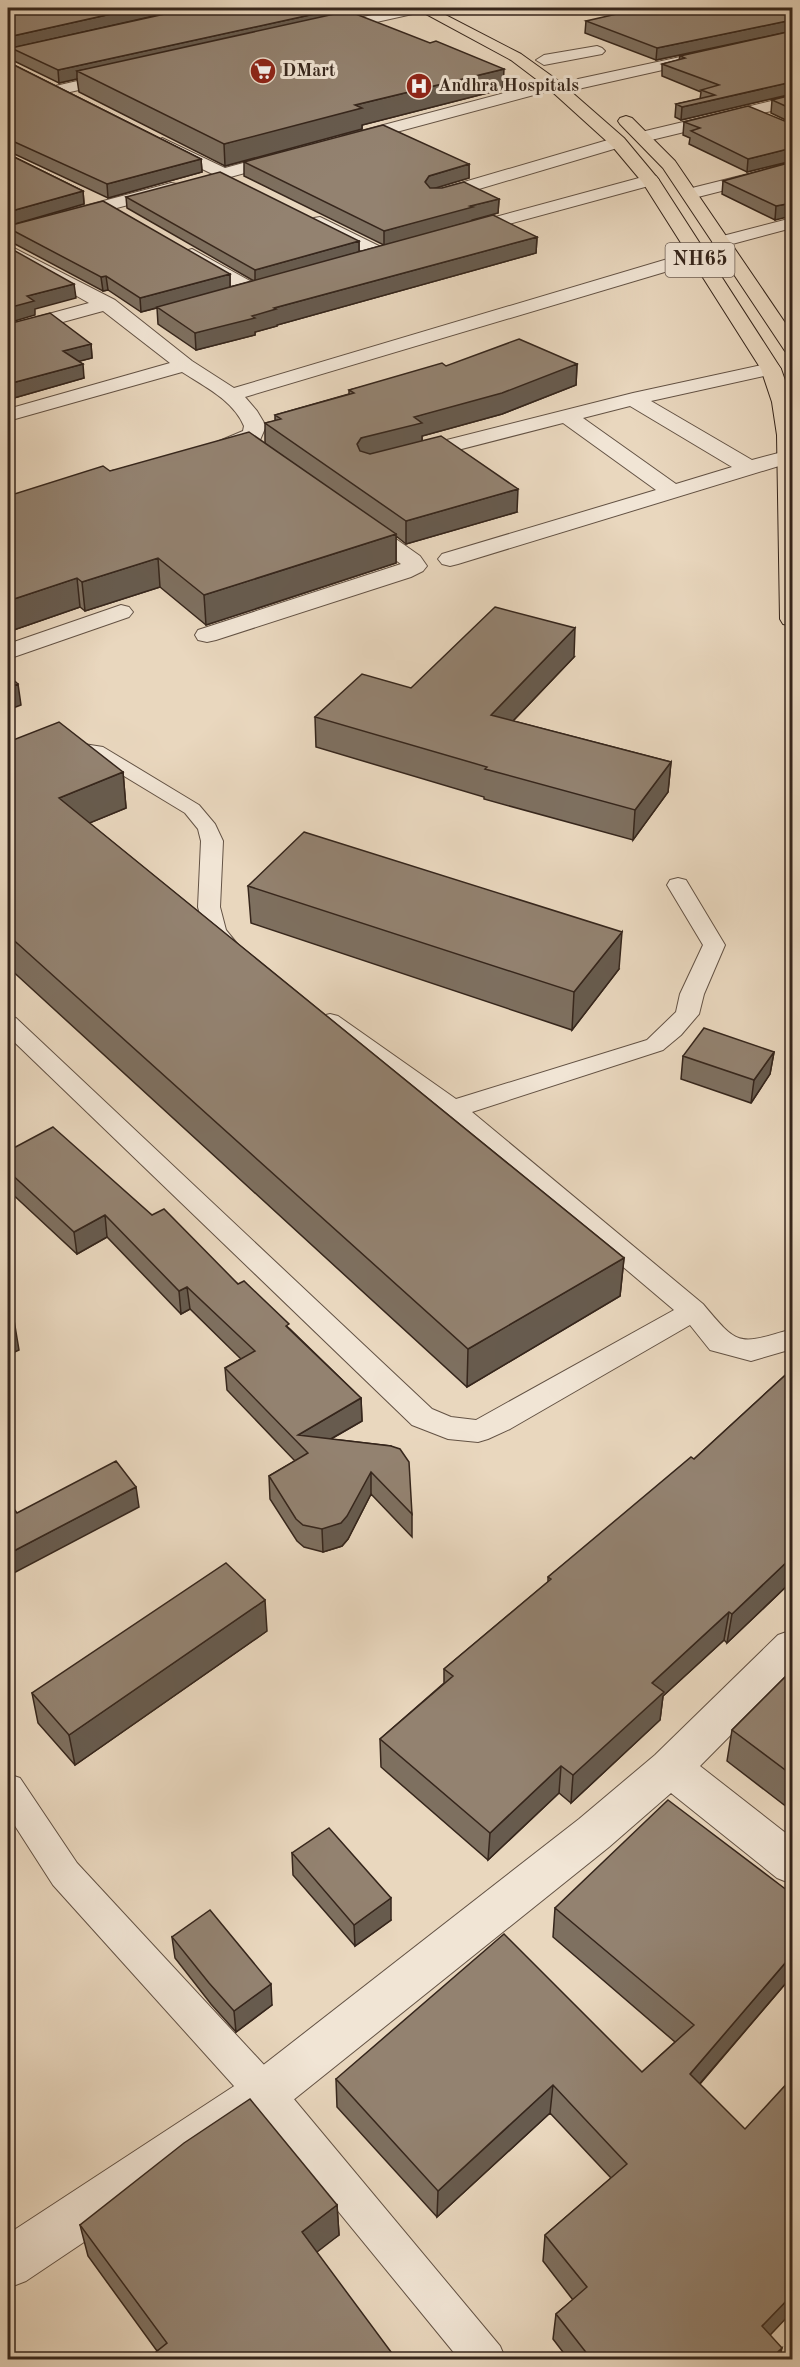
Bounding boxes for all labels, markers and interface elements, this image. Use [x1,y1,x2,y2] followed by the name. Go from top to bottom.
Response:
[248,56,278,86] supermarket icon: DMart
[282,62,336,80] place label: DMart
[404,71,434,101] hospital icon: Andhra Hospitals
[438,77,579,95] place label: Andhra Hospitals
[666,243,734,277] road number: NH65

